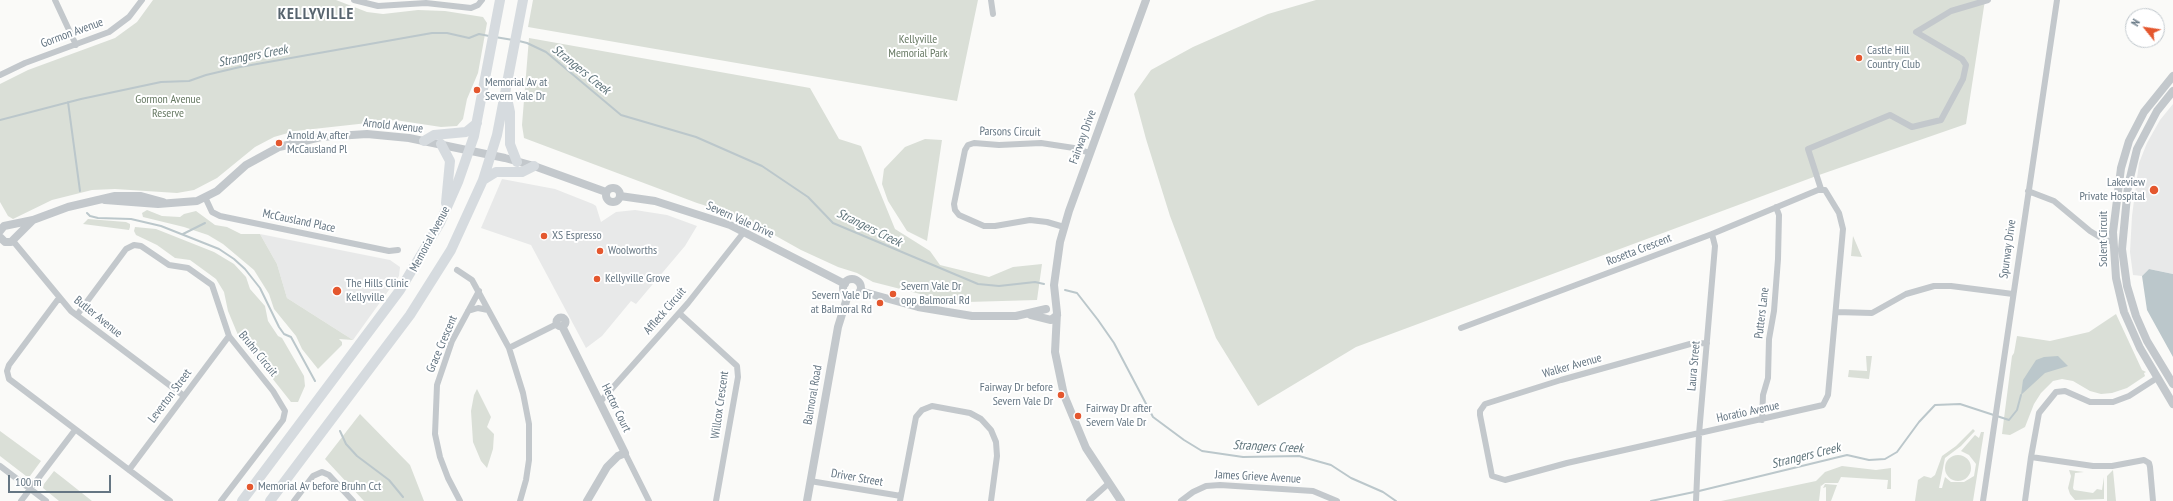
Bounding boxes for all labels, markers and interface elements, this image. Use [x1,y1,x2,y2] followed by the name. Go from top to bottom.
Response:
[278,4,354,24] district label: KELLYVILLE
[2125,8,2165,48] north arrow
[39,15,105,51] street label: Gormon Avenue
[2128,16,2143,29] text: N
[888,33,948,61] park label: Kellyville Memorial Park
[217,42,289,70] water label: Strangers Creek
[549,42,613,98] water label: Strangers Creek
[1867,44,1920,72] place label: Castle Hill Country Club
[1854,53,1864,63] marker: Castle Hill Country Club
[485,76,547,104] place label: Memorial Av at Severn Vale Dr
[472,85,482,95] marker: Memorial Av at Severn Vale Dr
[135,93,201,121] park label: Gormon Avenue Reserve
[1067,108,1099,166] street label: Fairway Drive
[362,116,424,136] street label: Arnold Avenue
[979,124,1041,140] street label: Parsons Circuit
[287,129,349,157] place label: Arnold Av after McCausland Pl
[274,138,284,148] marker: Arnold Av after McCausland Pl
[2079,176,2145,204] place label: Lakeview Private Hospital
[2148,184,2160,196] marker: Lakeview Private Hospital
[704,199,776,241] street label: Severn Vale Drive
[407,204,453,274] street label: Memorial Avenue
[261,206,337,236] street label: McCausland Place
[834,206,904,250] water label: Strangers Creek
[2097,211,2111,267] street label: Solent Circuit
[1997,218,2019,280] street label: Spurway Drive
[552,229,602,243] place label: XS Espresso
[539,231,549,241] marker: XS Espresso
[1604,231,1674,269] street label: Rosetta Crescent
[608,244,657,258] place label: Woolworths
[595,246,605,256] marker: Woolworths
[605,272,670,286] place label: Kellyville Grove
[592,274,602,284] marker: Kellyville Grove
[346,277,408,305] place label: The Hills Clinic Kellyville
[901,280,970,308] place label: Severn Vale Dr opp Balmoral Rd
[331,285,343,297] marker: The Hills Clinic Kellyville
[641,285,689,337] street label: Affleck Circuit
[1752,287,1772,339] street label: Putters Lane
[811,289,872,317] place label: Severn Vale Dr at Balmoral Rd
[888,289,898,299] marker: Severn Vale Dr opp Balmoral Rd
[71,293,125,341] street label: Butler Avenue
[875,298,885,308] marker: Severn Vale Dr at Balmoral Rd
[423,313,461,375] street label: Grace Crescent
[235,328,281,380] street label: Bruhn Circuit
[1685,340,1703,392] street label: Laura Street
[1541,351,1603,381] street label: Walker Avenue
[801,364,825,426] street label: Balmoral Road
[145,366,195,426] street label: Leverton Street
[708,370,732,440] street label: Willcox Crescent
[598,381,634,435] street label: Hector Court
[980,381,1053,409] place label: Fairway Dr before Severn Vale Dr
[1056,390,1066,400] marker: Fairway Dr before Severn Vale Dr
[1715,398,1781,426] street label: Horatio Avenue
[1086,402,1152,430] place label: Fairway Dr after Severn Vale Dr
[1073,411,1083,421] marker: Fairway Dr after Severn Vale Dr
[1232,437,1304,457] water label: Strangers Creek
[1770,440,1842,472] water label: Strangers Creek
[830,466,884,490] street label: Driver Street
[10,467,113,493] scale bar
[1215,468,1301,486] street label: James Grieve Avenue
[15,474,42,489] text: 100 m
[258,480,381,494] place label: Memorial Av before Bruhn Cct
[245,482,255,492] marker: Memorial Av before Bruhn Cct

